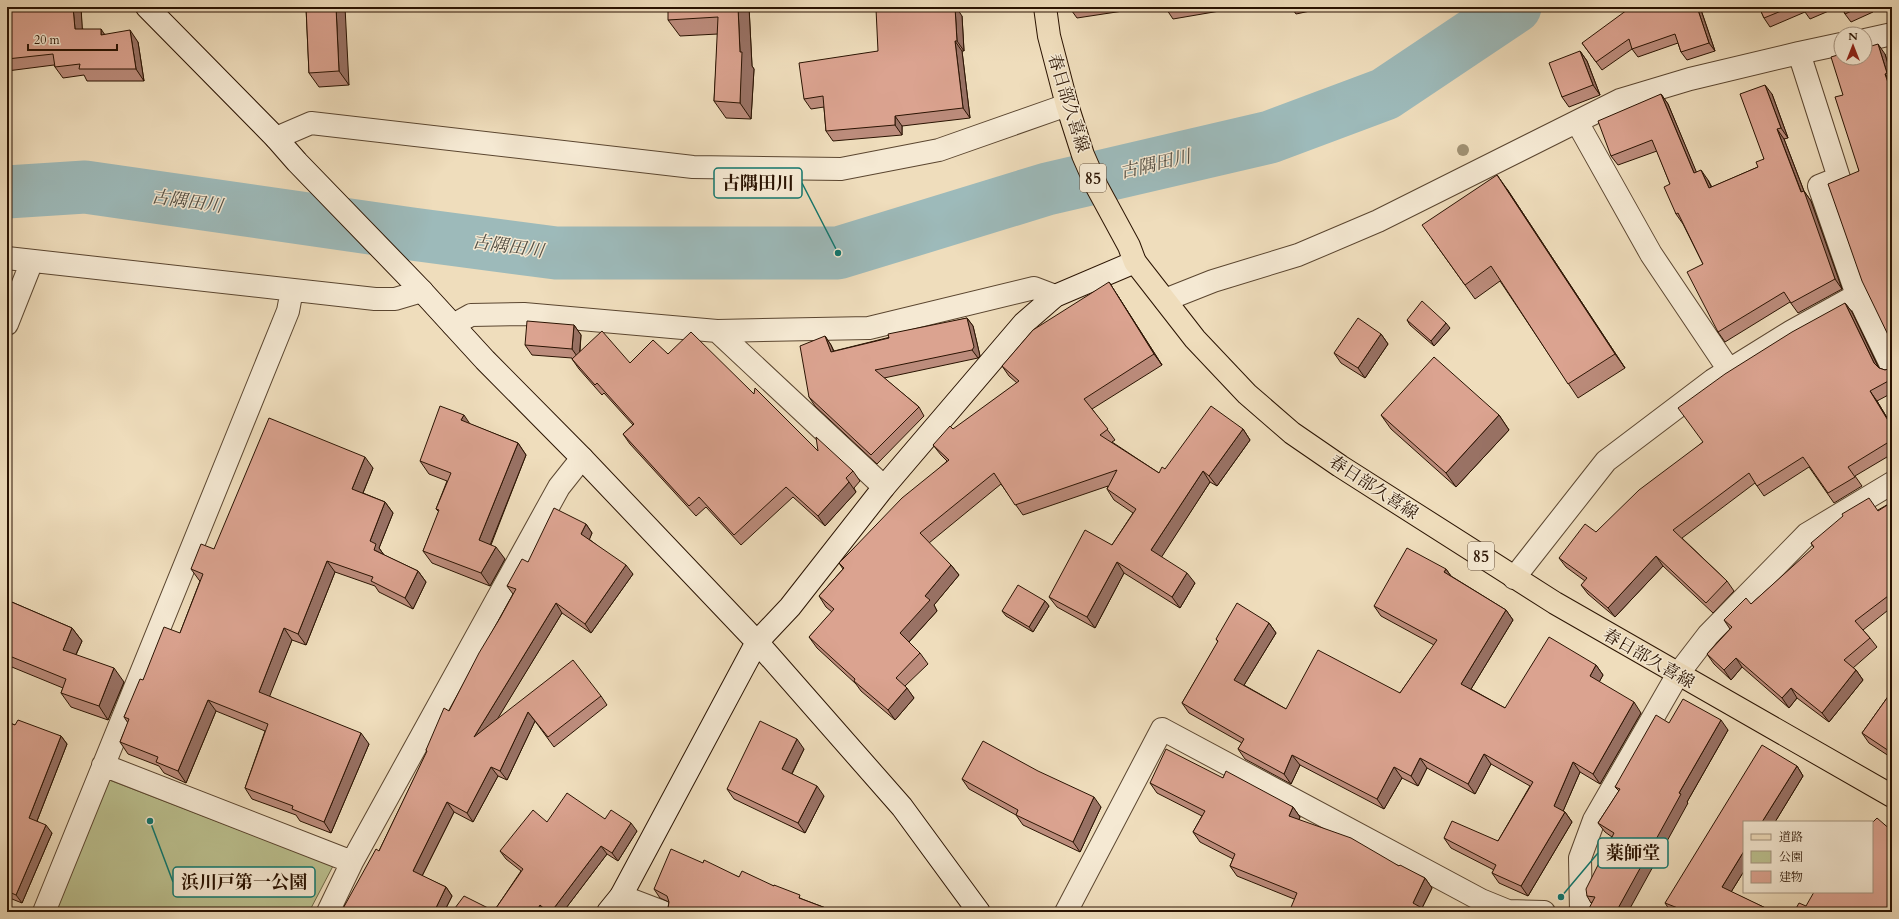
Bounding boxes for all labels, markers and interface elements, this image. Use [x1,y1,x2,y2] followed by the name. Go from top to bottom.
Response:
[28,26,117,52] scale bar
[1833,26,1873,66] north arrow
[1848,29,1858,44] text: N
[34,32,61,48] text: 20 m
[1043,51,1094,155] street label: 春日部久喜線
[1117,144,1195,185] water label: 古隅田川
[1080,164,1106,192] road number: 85
[714,168,802,198] callout: 古隅田川
[722,171,794,196] text: 古隅田川
[150,184,226,219] water label: 古隅田川
[471,229,547,264] water label: 古隅田川
[1325,450,1423,525] street label: 春日部久喜線
[1468,542,1494,570] road number: 85
[1599,623,1699,694] street label: 春日部久喜線
[1743,821,1873,893] legend
[1779,829,1803,845] text: 道路
[1598,838,1668,868] callout: 薬師堂
[1606,841,1660,866] text: 薬師堂
[1779,849,1803,865] text: 公園
[173,867,315,897] callout: 浜川戸第一公園
[1779,869,1803,885] text: 建物
[181,870,307,895] text: 浜川戸第一公園

